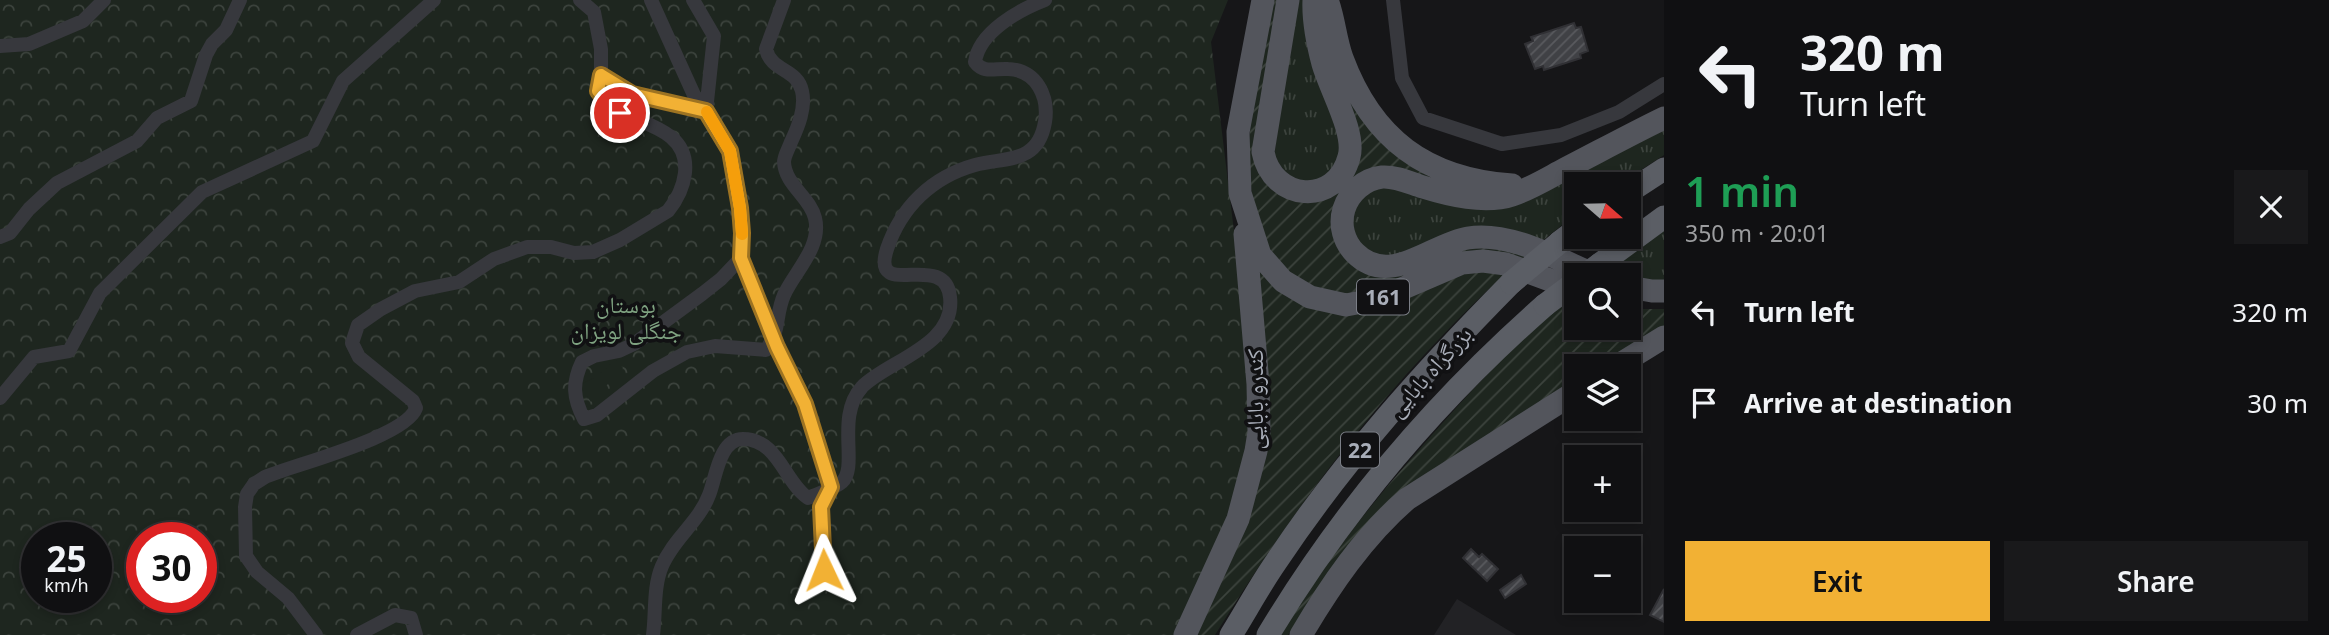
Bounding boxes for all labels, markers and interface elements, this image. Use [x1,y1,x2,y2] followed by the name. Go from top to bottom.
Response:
[1800,19,1945,85] text: 320 m
[1685,28,1776,119] icon: left
[1800,82,1926,125] text: Turn left
[590,83,650,143] pin
[601,94,639,132] icon: arrive
[1685,162,1799,219] text: 1 min
[2234,170,2308,244] button: close
[1564,172,1642,248] north arrow
[1564,172,1641,613] map controls
[1685,217,1829,249] text: 350 m · 20:01
[1564,263,1641,340] button: search
[1357,280,1409,314] road number: 161
[570,288,682,346] park label: بوستان جنگلی لویزان
[1685,293,1723,331] icon: left
[1744,294,1855,330] text: Turn left
[2232,294,2308,330] text: 320 m
[1380,319,1478,423] street label: بزرگراه بابایی
[1238,348,1270,449] street label: کندرو بابایی
[1564,354,1641,431] button: layers
[1685,384,1723,422] icon: arrive
[1744,385,2013,421] text: Arrive at destination
[2247,385,2308,421] text: 30 m
[1341,433,1379,468] road number: 22
[1564,445,1641,522] button: +
[126,522,217,613] speed limit sign: 30
[787,533,861,607] position arrow
[46,535,87,582] text: 25
[1564,536,1641,613] button: −
[1685,541,1990,621] button: Exit
[2004,541,2308,621] button: Share
[44,573,89,597] text: km/h

